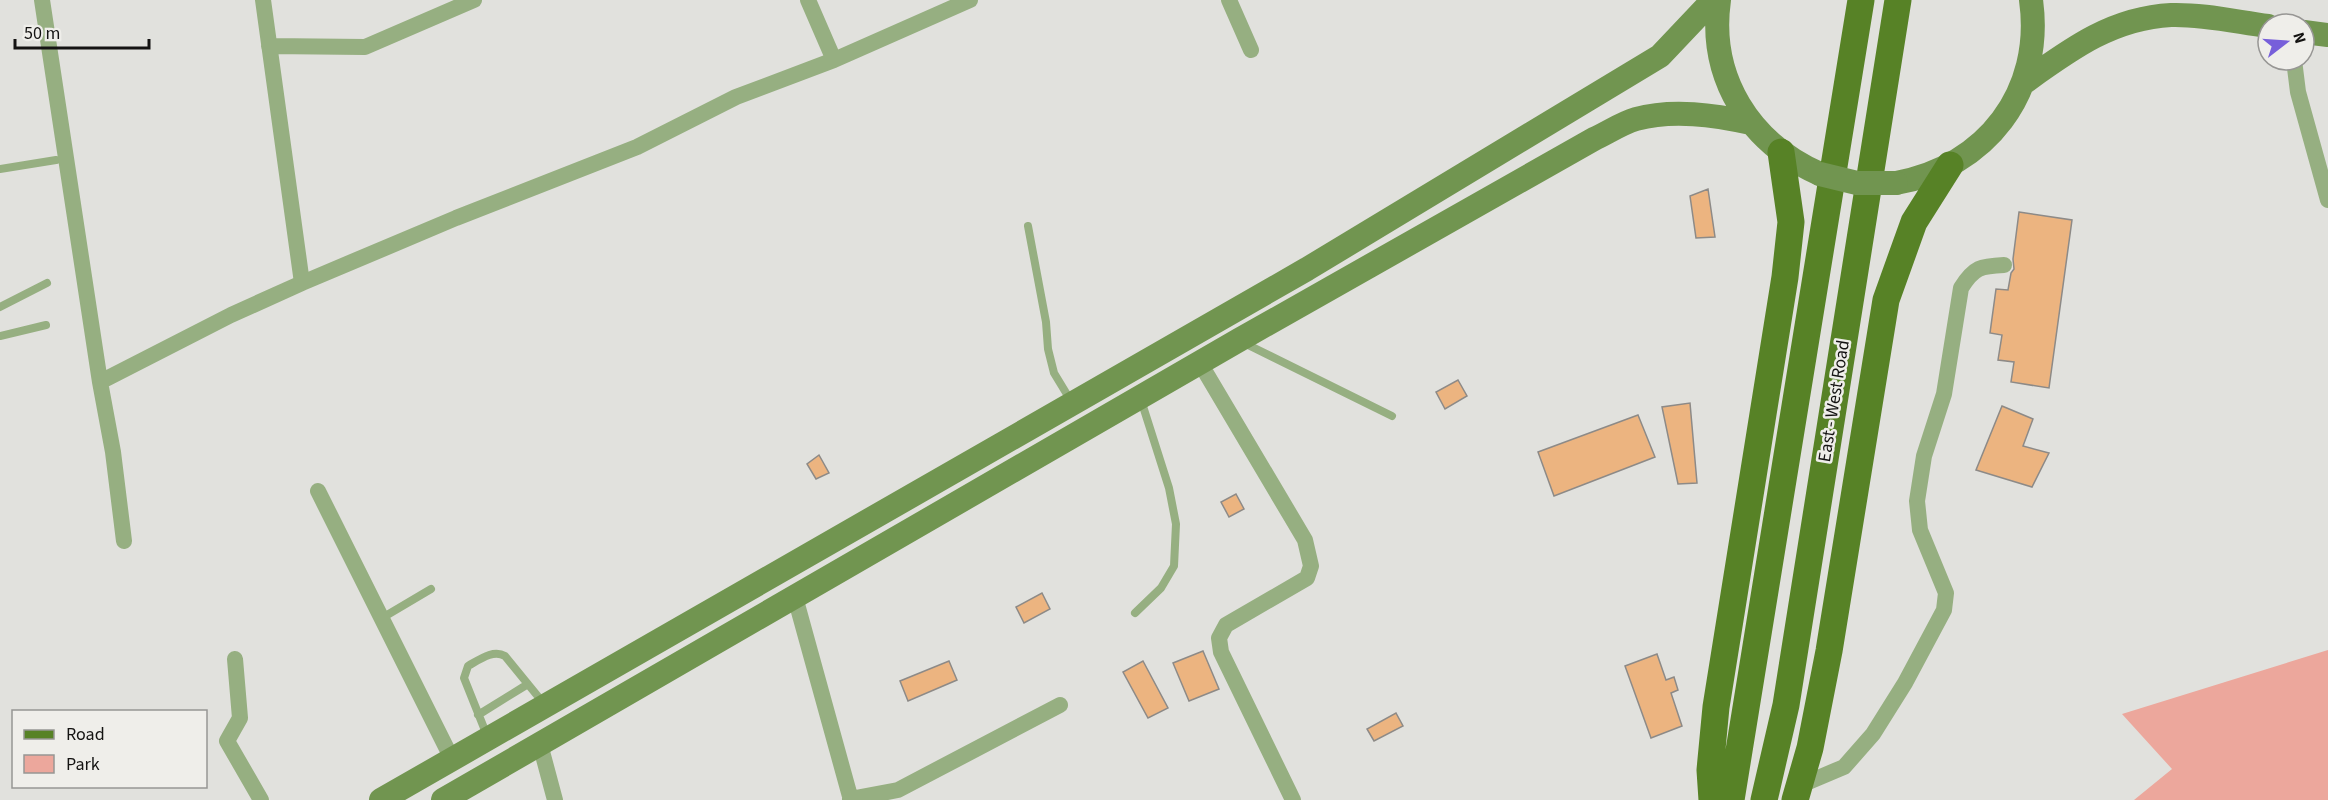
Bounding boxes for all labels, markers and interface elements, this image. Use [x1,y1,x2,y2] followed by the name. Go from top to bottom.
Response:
[15,12,148,50] scale bar
[2256,12,2316,72] north arrow
[24,21,60,46] text: 50 m
[2287,30,2311,46] text: N
[1812,338,1856,464] street label: East - West Road
[12,710,207,788] legend
[66,722,105,747] text: Road
[66,752,100,777] text: Park

